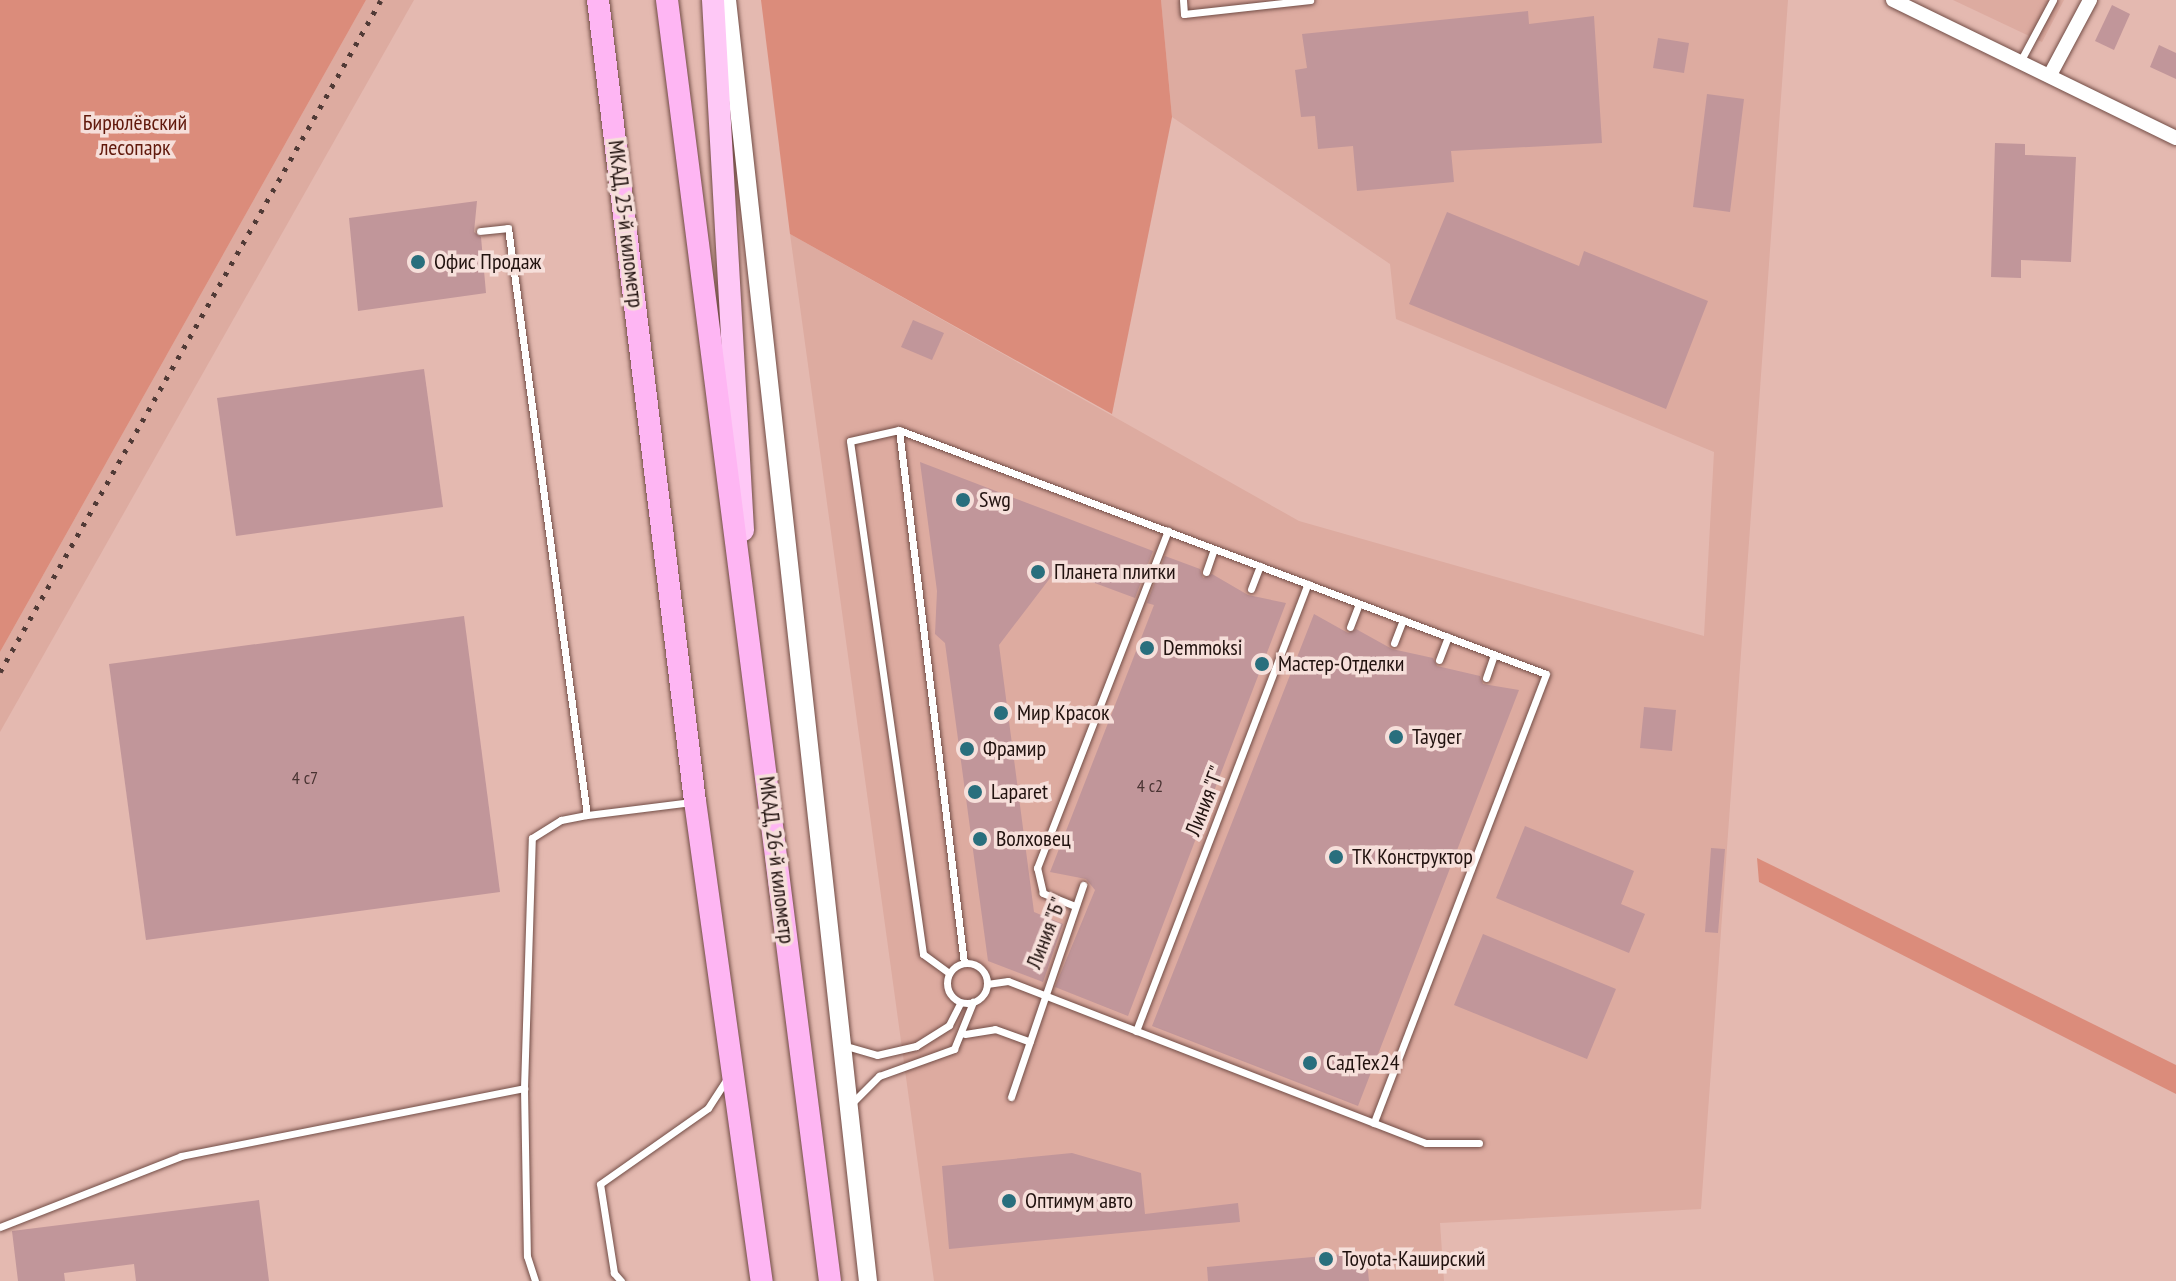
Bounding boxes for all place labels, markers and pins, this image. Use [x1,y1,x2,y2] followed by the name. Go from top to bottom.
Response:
[434,249,541,275] place label: Офис Продаж
[409,253,427,271] marker: Офис Продаж
[979,487,1011,513] place label: Swg
[954,491,972,509] marker: Swg
[1054,559,1176,585] place label: Планета плитки
[1029,563,1047,581] marker: Планета плитки
[1163,635,1243,661] place label: Demmoksi
[1138,639,1156,657] marker: Demmoksi
[1278,651,1404,677] place label: Мастер-Отделки
[1253,655,1271,673] marker: Мастер-Отделки
[1017,700,1110,726] place label: Мир Красок
[992,704,1010,722] marker: Мир Красок
[1412,724,1462,750] place label: Tayger
[1387,728,1405,746] marker: Tayger
[983,736,1046,762] place label: Фрамир
[958,740,976,758] marker: Фрамир
[991,779,1048,805] place label: Laparet
[966,783,984,801] marker: Laparet
[996,826,1071,852] place label: Волховец
[971,830,989,848] marker: Волховец
[1352,844,1473,870] place label: ТК Конструктор
[1327,848,1345,866] marker: ТК Конструктор
[1326,1050,1400,1076] place label: СадТех24
[1301,1054,1319,1072] marker: СадТех24
[1025,1188,1133,1214] place label: Оптимум авто
[1000,1192,1018,1210] marker: Оптимум авто
[1342,1246,1485,1272] place label: Toyota-Каширский
[1317,1250,1335,1268] marker: Toyota-Каширский

